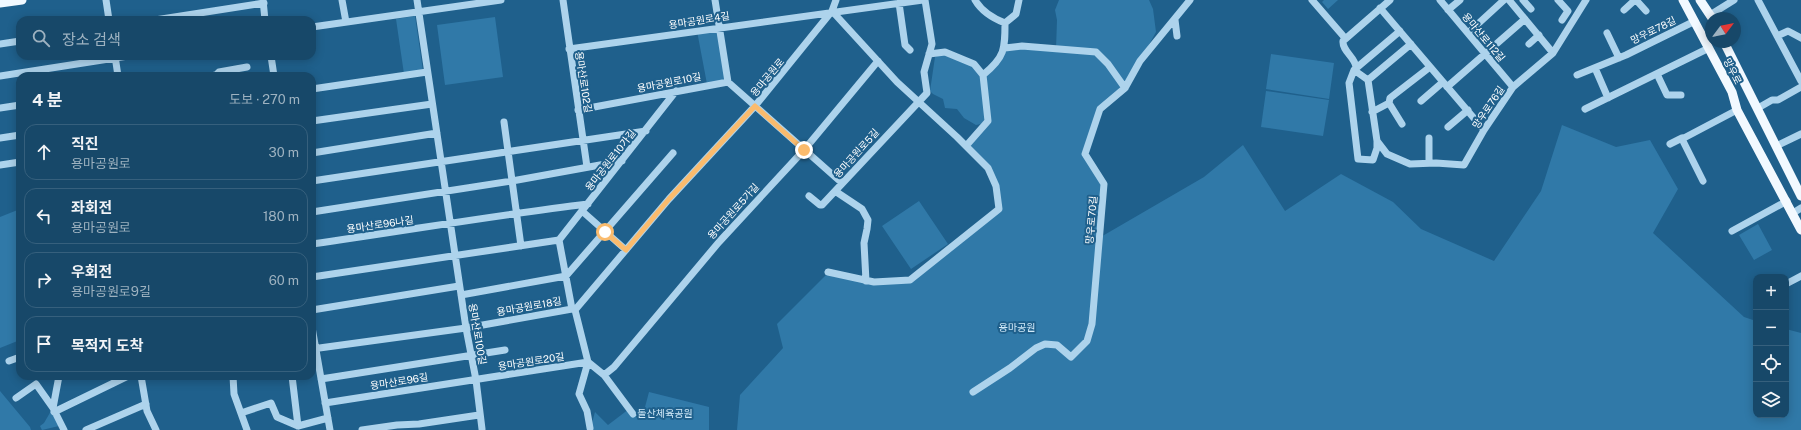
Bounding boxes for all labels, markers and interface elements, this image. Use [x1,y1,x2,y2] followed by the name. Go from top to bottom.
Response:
[668,9,730,31] street label: 용마공원로4길
[1460,10,1508,64] street label: 용마산로112길
[1705,12,1741,48] north arrow
[1628,14,1678,46] street label: 망우로78길
[16,16,316,60] search box
[30,27,52,49] icon: search
[62,31,121,48] text: 장소 검색
[573,50,595,114] street label: 용마산로102길
[748,56,786,98] street label: 용마공원로
[1721,56,1745,86] street label: 망우로
[636,70,702,94] street label: 용마공원로10길
[1469,83,1507,131] street label: 망우로76길
[32,90,63,110] text: 4 분
[229,92,300,107] text: 도보 · 270 m
[831,126,881,180] street label: 용마공원로5길
[582,127,638,193] street label: 용마공원로10가길
[71,135,99,152] text: 직진
[33,141,55,163] icon: ahead
[795,141,813,159] route end
[269,145,299,160] text: 30 m
[71,156,131,171] text: 용마공원로
[705,181,761,241] street label: 용마공원로5가길
[1083,195,1099,245] street label: 망우로70길
[71,199,112,216] text: 좌회전
[33,205,55,227] icon: left
[263,209,299,224] text: 180 m
[346,213,414,235] street label: 용마산로96나길
[71,220,131,235] text: 용마공원로
[596,223,614,241] route start
[71,263,112,280] text: 우회전
[33,269,55,291] icon: right
[269,273,299,288] text: 60 m
[1753,274,1789,418] map controls
[1753,274,1789,310] button: +
[71,284,151,299] text: 용마공원로9길
[496,294,562,318] street label: 용마공원로18길
[467,302,489,366] street label: 용마산로100길
[1753,310,1789,346] button: −
[999,321,1035,333] park label: 용마공원
[33,333,55,355] icon: arrive
[71,337,143,354] text: 목적지 도착
[1753,346,1789,382] button: locate
[497,350,565,372] street label: 용마공원로20길
[369,371,429,391] street label: 용마산로96길
[1753,382,1789,418] button: layers
[637,407,693,419] park label: 돌산체육공원

